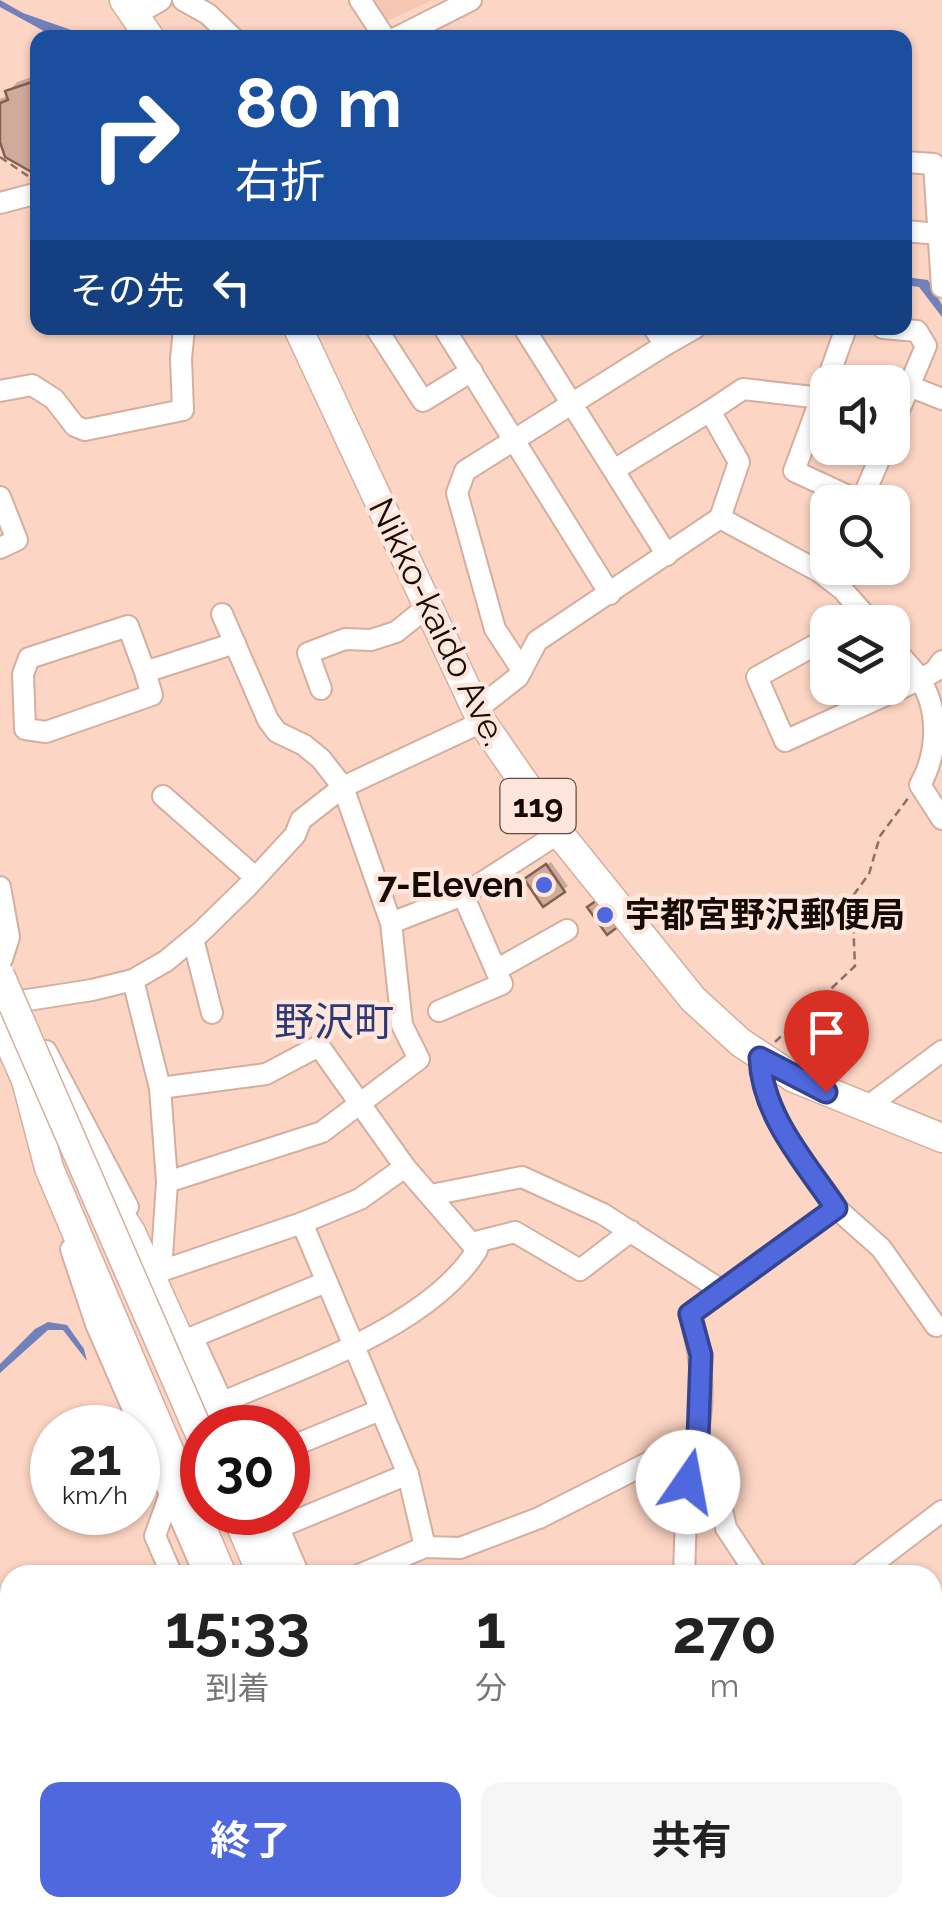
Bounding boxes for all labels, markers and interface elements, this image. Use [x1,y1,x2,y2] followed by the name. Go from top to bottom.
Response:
[235,61,402,143] text: 80 m
[70,70,200,200] icon: right
[235,155,325,208] text: 右折
[204,260,259,315] icon: left
[70,268,184,313] text: その先
[810,365,910,705] map controls
[810,365,910,465] button: sound
[810,485,910,585] button: search
[361,492,516,752] street label: Nikko-kaido Ave.
[810,605,910,705] button: layers
[500,779,576,833] road number: 119
[377,864,524,905] place label: 7-Eleven
[533,874,555,896] marker: 7-Eleven
[625,894,905,935] place label: 宇都宮野沢郵便局
[594,904,616,926] marker: 宇都宮野沢郵便局
[784,990,869,1093] pin
[274,998,394,1045] district label: 野沢町
[799,1005,854,1060] icon: arrive
[180,1405,310,1535] speed limit sign: 30
[69,1428,121,1487] text: 21
[636,1430,740,1534] position arrow
[62,1480,128,1510] text: km/h
[165,1592,310,1662] text: 15:33
[476,1592,506,1662] text: 1
[672,1597,777,1667] text: 270
[710,1667,739,1704] text: m
[206,1669,270,1706] text: 到着
[475,1669,507,1706] text: 分
[40,1782,461,1897] button: 終了
[481,1782,902,1897] button: 共有

